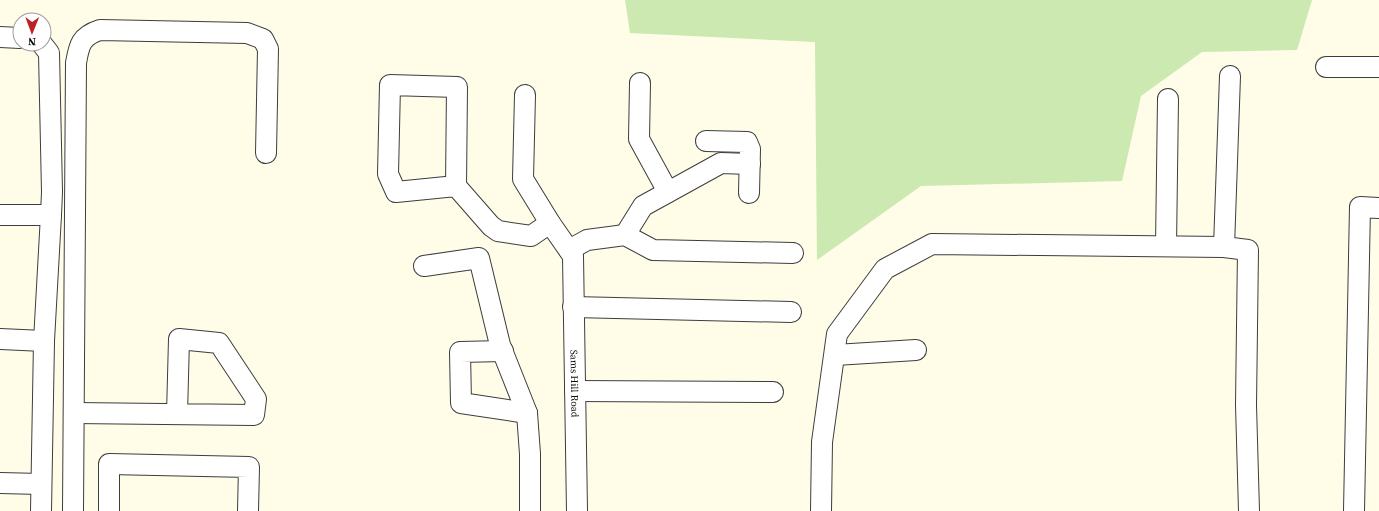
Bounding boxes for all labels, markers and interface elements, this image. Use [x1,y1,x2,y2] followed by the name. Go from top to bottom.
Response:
[12,12,52,52] north arrow
[28,34,36,49] text: N
[568,350,582,418] street label: Sams Hill Road

